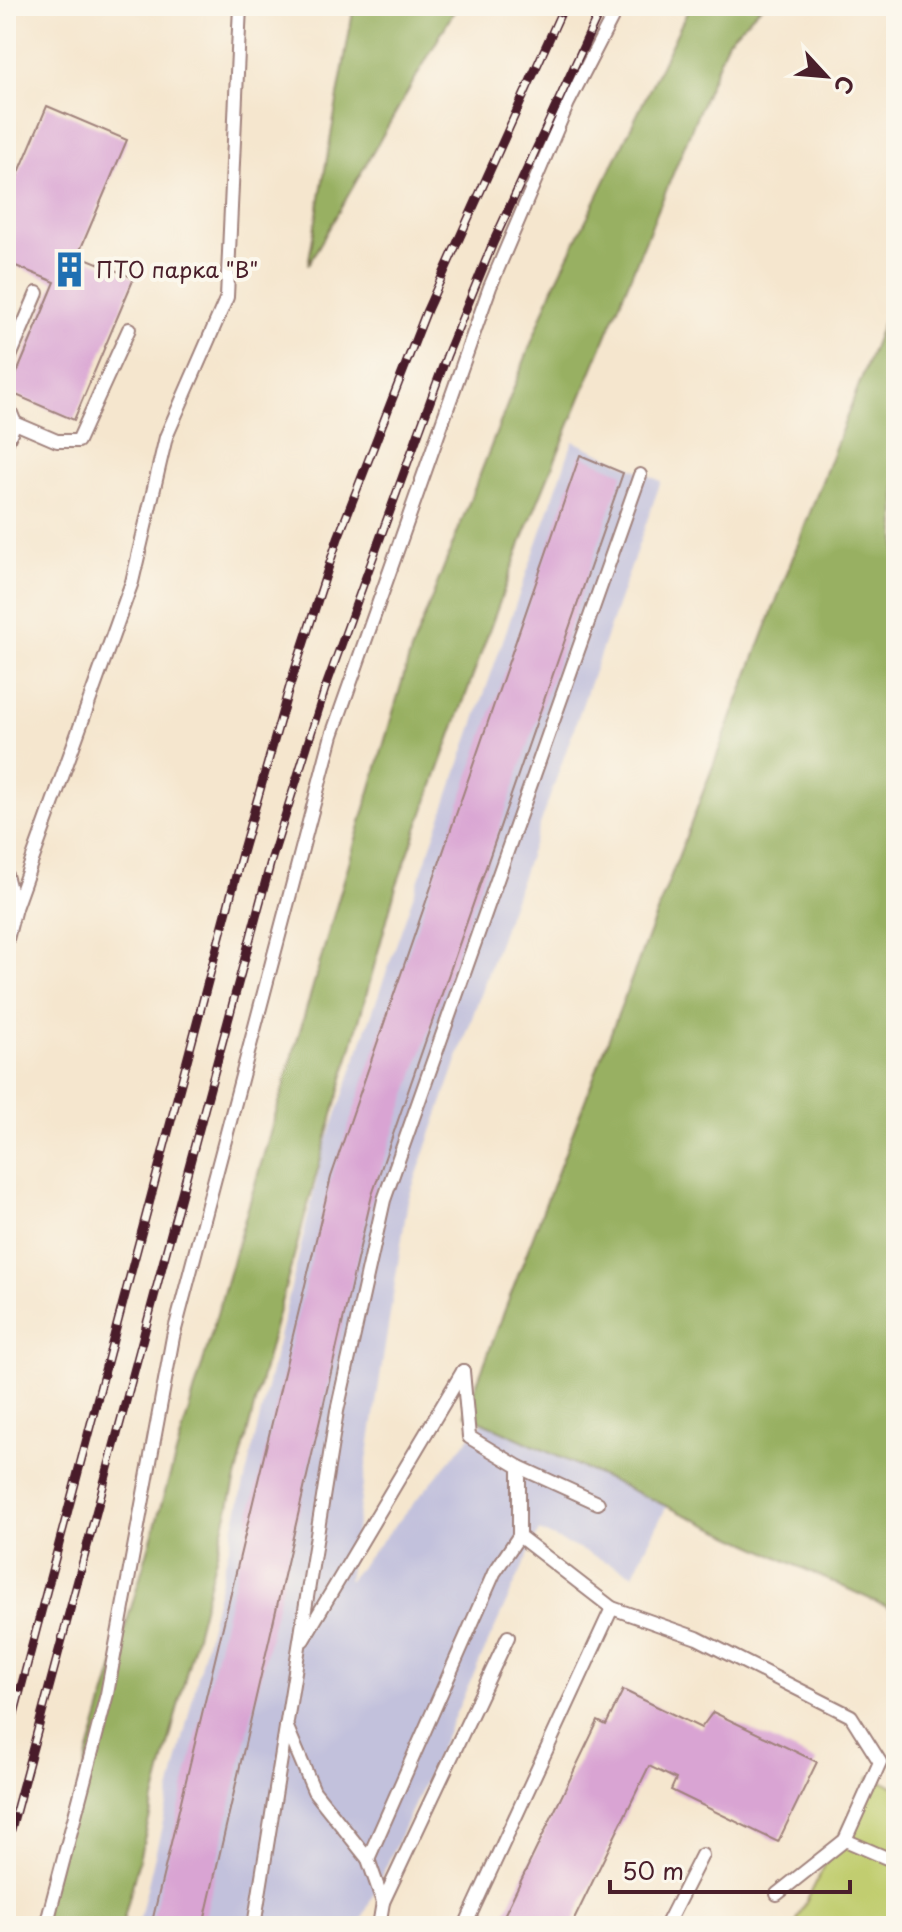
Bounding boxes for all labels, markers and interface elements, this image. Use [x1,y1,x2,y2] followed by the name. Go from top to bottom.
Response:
[786,36,866,116] north arrow
[827,71,864,100] text: С
[51,251,89,289] building icon: ПТО парка "В"
[96,252,258,285] place label: ПТО парка "В"
[610,1844,850,1894] scale bar
[622,1852,684,1888] text: 50 m

